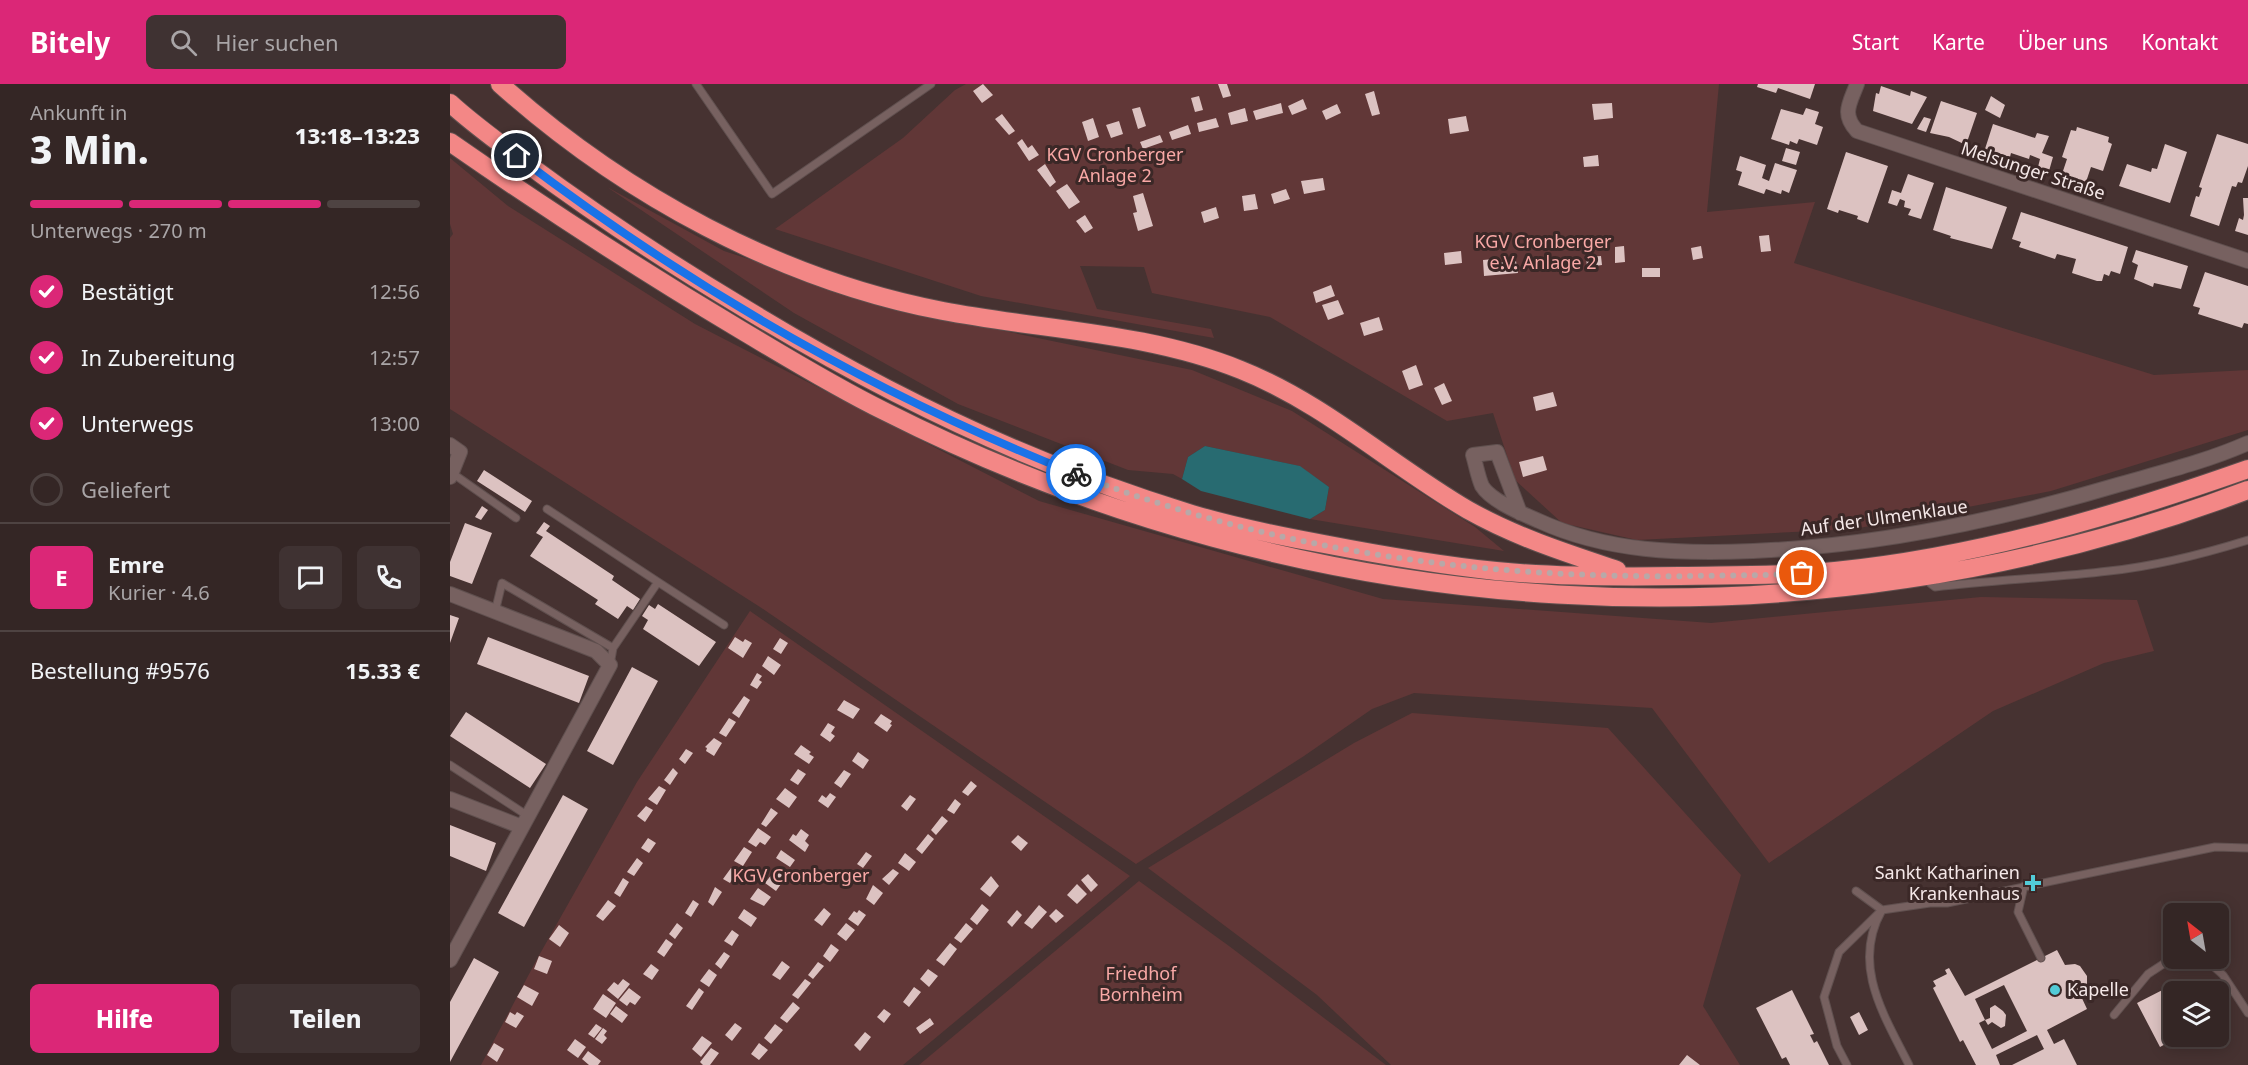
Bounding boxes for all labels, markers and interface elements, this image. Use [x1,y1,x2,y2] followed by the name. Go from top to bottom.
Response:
[146,15,566,69] search box
[30,23,110,61] text: Bitely
[167,26,200,59] icon: search
[215,27,339,57] text: Hier suchen
[1852,28,1899,56] text: Start
[1932,28,1985,56] text: Karte
[2018,28,2108,56] text: Über uns
[2141,28,2218,56] text: Kontakt
[30,99,127,126] text: Ankunft in
[295,120,420,150] text: 13:18–13:23
[30,122,149,175] text: 3 Min.
[491,130,542,181] pin
[1958,135,2109,205] street label: Melsunger Straße
[500,139,533,172] icon: home
[1047,142,1184,187] park label: KGV Cronberger Anlage 2
[30,217,207,244] text: Unterwegs · 270 m
[1475,229,1612,274] park label: KGV Cronberger e.V. Anlage 2
[30,275,63,308] icon: check
[81,276,174,306] text: Bestätigt
[369,278,420,305] text: 12:56
[30,341,63,374] icon: check
[81,342,235,372] text: In Zubereitung
[369,344,420,371] text: 12:57
[30,407,63,440] icon: check
[81,408,194,438] text: Unterwegs
[369,410,420,437] text: 13:00
[1046,444,1106,504] courier
[1060,458,1093,491] icon: bike
[81,474,170,504] text: Geliefert
[1799,493,1969,541] street label: Auf der Ulmenklaue
[279,546,342,609] button: chat
[357,546,420,609] button: phone
[1776,547,1827,598] pin
[108,549,164,579] text: Emre
[1785,556,1818,589] icon: bag
[55,562,68,592] text: E
[108,579,210,606] text: Kurier · 4.6
[30,655,210,685] text: Bestellung #9576
[345,655,420,685] text: 15.33 €
[1875,860,2020,905] place label: Sankt Katharinen Krankenhaus
[733,863,870,887] park label: KGV Cronberger
[2024,874,2042,892] marker: Sankt Katharinen Krankenhaus
[2163,903,2229,969] north arrow
[2163,903,2229,1047] map controls
[1099,961,1183,1006] park label: Friedhof Bornheim
[2067,977,2129,1001] place label: Kapelle
[2163,981,2229,1047] button: layers
[2048,983,2062,997] marker: Kapelle
[30,984,219,1053] button: Hilfe
[231,984,420,1053] button: Teilen

